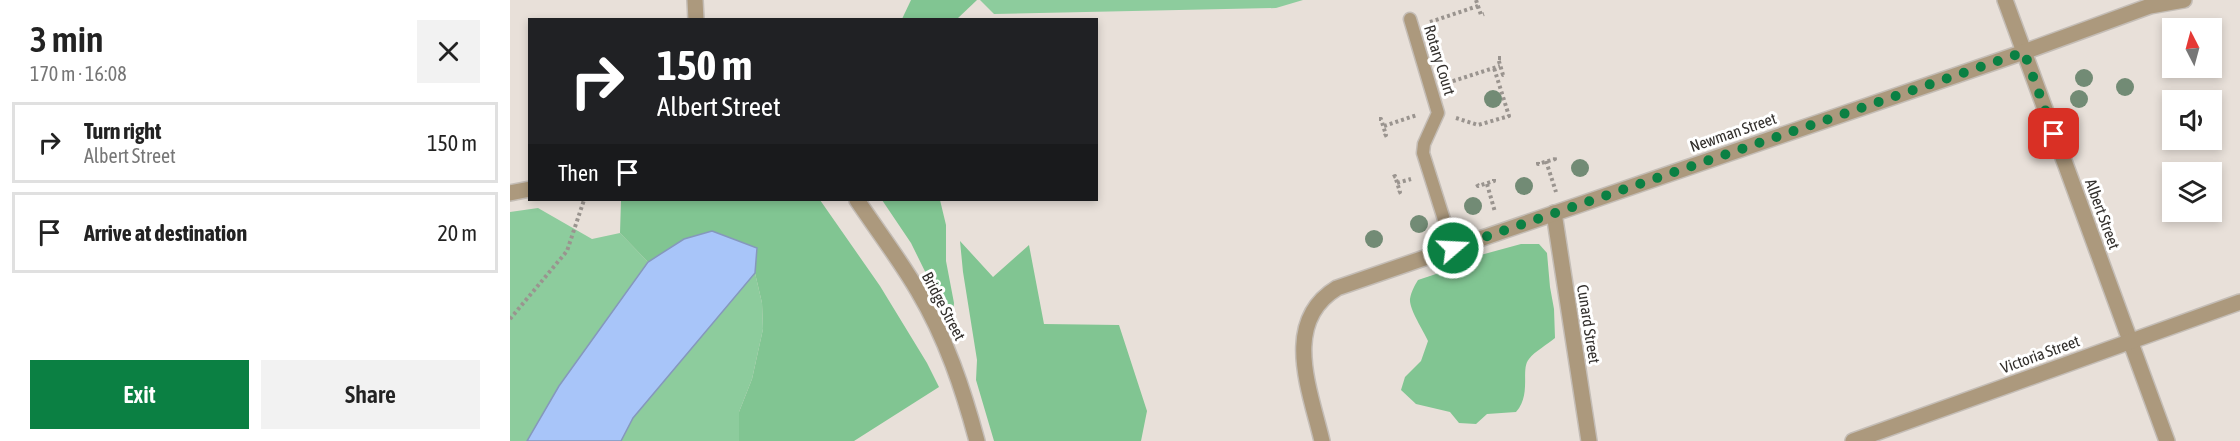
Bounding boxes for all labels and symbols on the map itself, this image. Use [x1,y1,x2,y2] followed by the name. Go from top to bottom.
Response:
[2162,18,2222,78] north arrow
[1420,23,1459,98] street label: Rotary Court
[2028,108,2079,159] pin
[1687,109,1779,155] street label: Newman Street
[2082,176,2124,252] street label: Albert Street
[1421,216,1485,280] position arrow
[918,269,970,344] street label: Bridge Street
[1574,283,1604,365] street label: Cunard Street
[1998,331,2082,377] street label: Victoria Street

